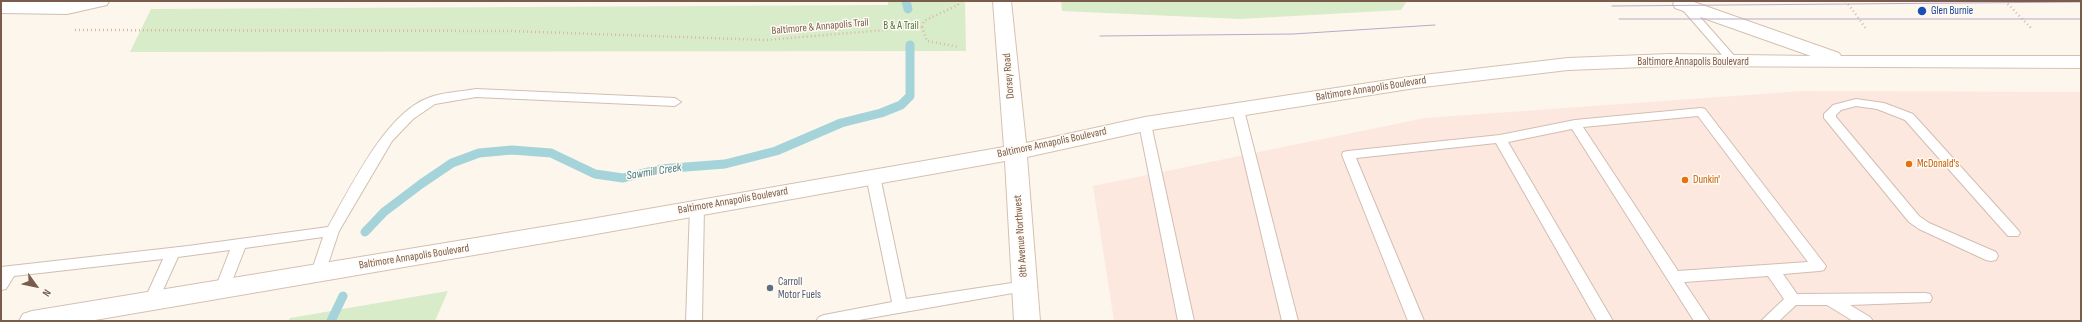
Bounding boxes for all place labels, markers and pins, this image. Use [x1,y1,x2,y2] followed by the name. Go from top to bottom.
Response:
[1931,4,1973,18] place label: Glen Burnie
[1916,5,1928,17] marker: Glen Burnie
[1917,157,1959,171] place label: McDonald's
[1904,159,1914,169] marker: McDonald's
[1693,173,1720,187] place label: Dunkin'
[1680,175,1690,185] marker: Dunkin'
[778,275,821,301] place label: Carroll Motor Fuels
[765,283,775,293] marker: Carroll Motor Fuels

